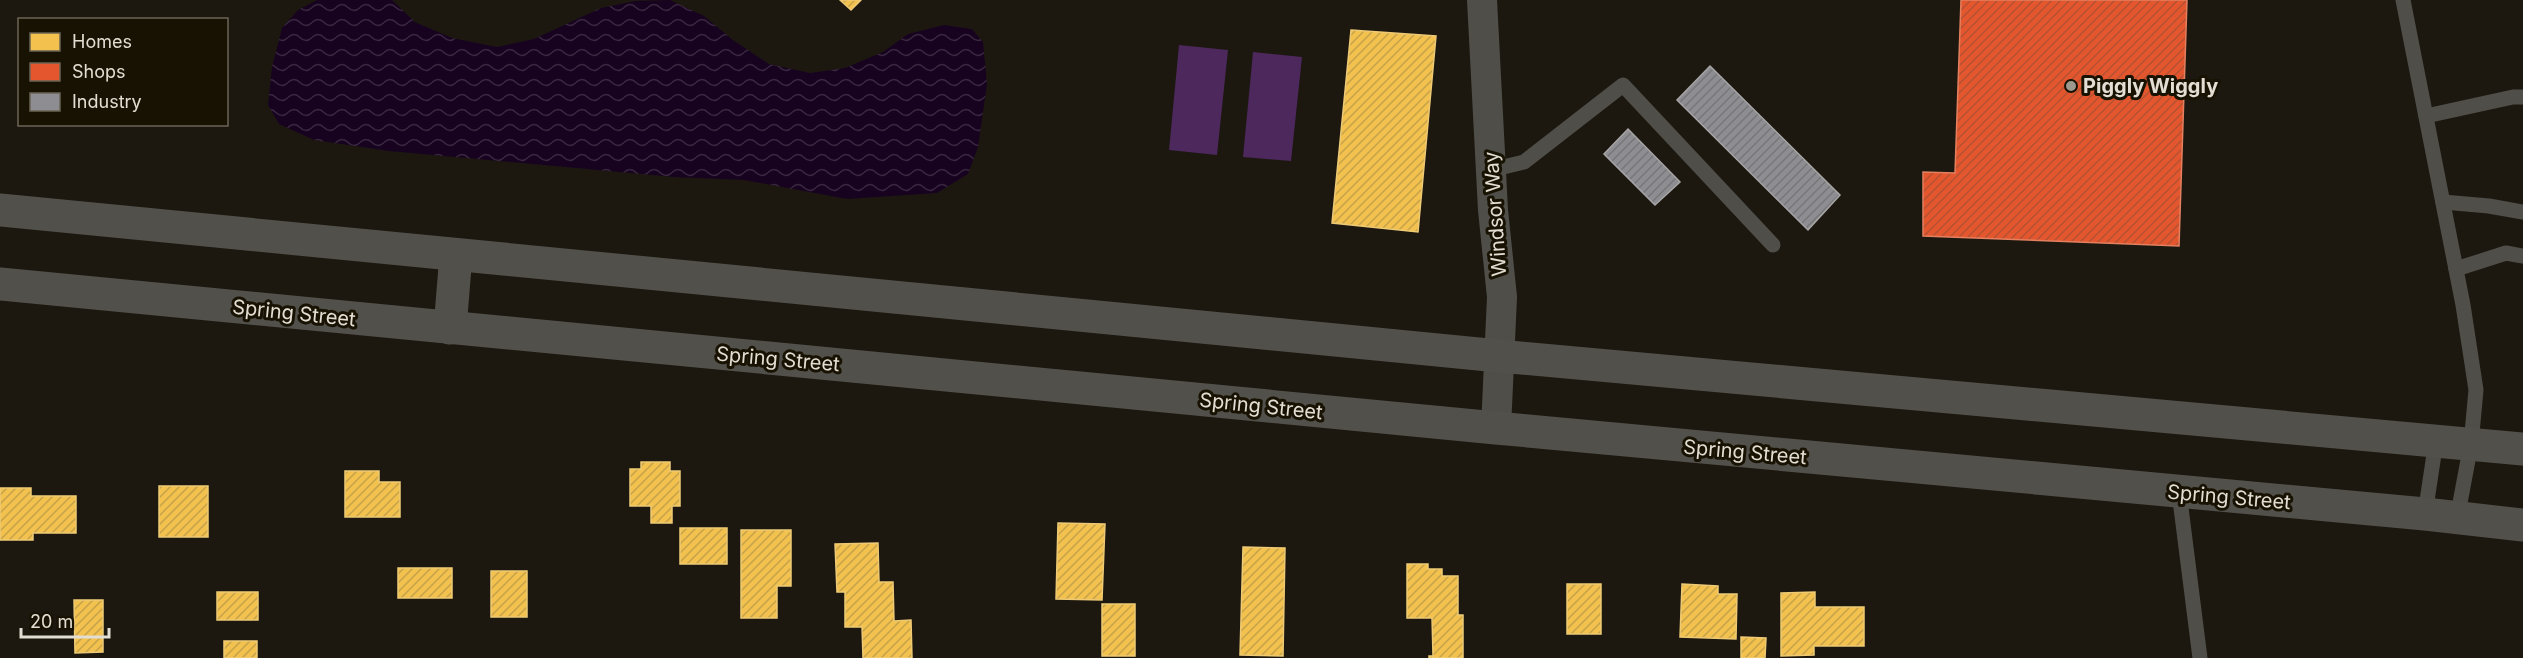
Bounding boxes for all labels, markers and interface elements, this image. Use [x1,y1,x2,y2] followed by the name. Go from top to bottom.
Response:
[18,18,228,126] legend
[72,31,132,52] text: Homes
[72,61,126,82] text: Shops
[2083,74,2218,98] place label: Piggly Wiggly
[2064,79,2078,93] marker: Piggly Wiggly
[72,91,142,112] text: Industry
[1479,151,1511,277] street label: Windsor Way
[231,295,357,331] street label: Spring Street
[715,342,841,376] street label: Spring Street
[1198,388,1324,424] street label: Spring Street
[1682,435,1808,469] street label: Spring Street
[2166,480,2292,514] street label: Spring Street
[21,601,110,639] scale bar
[30,611,73,632] text: 20 m

